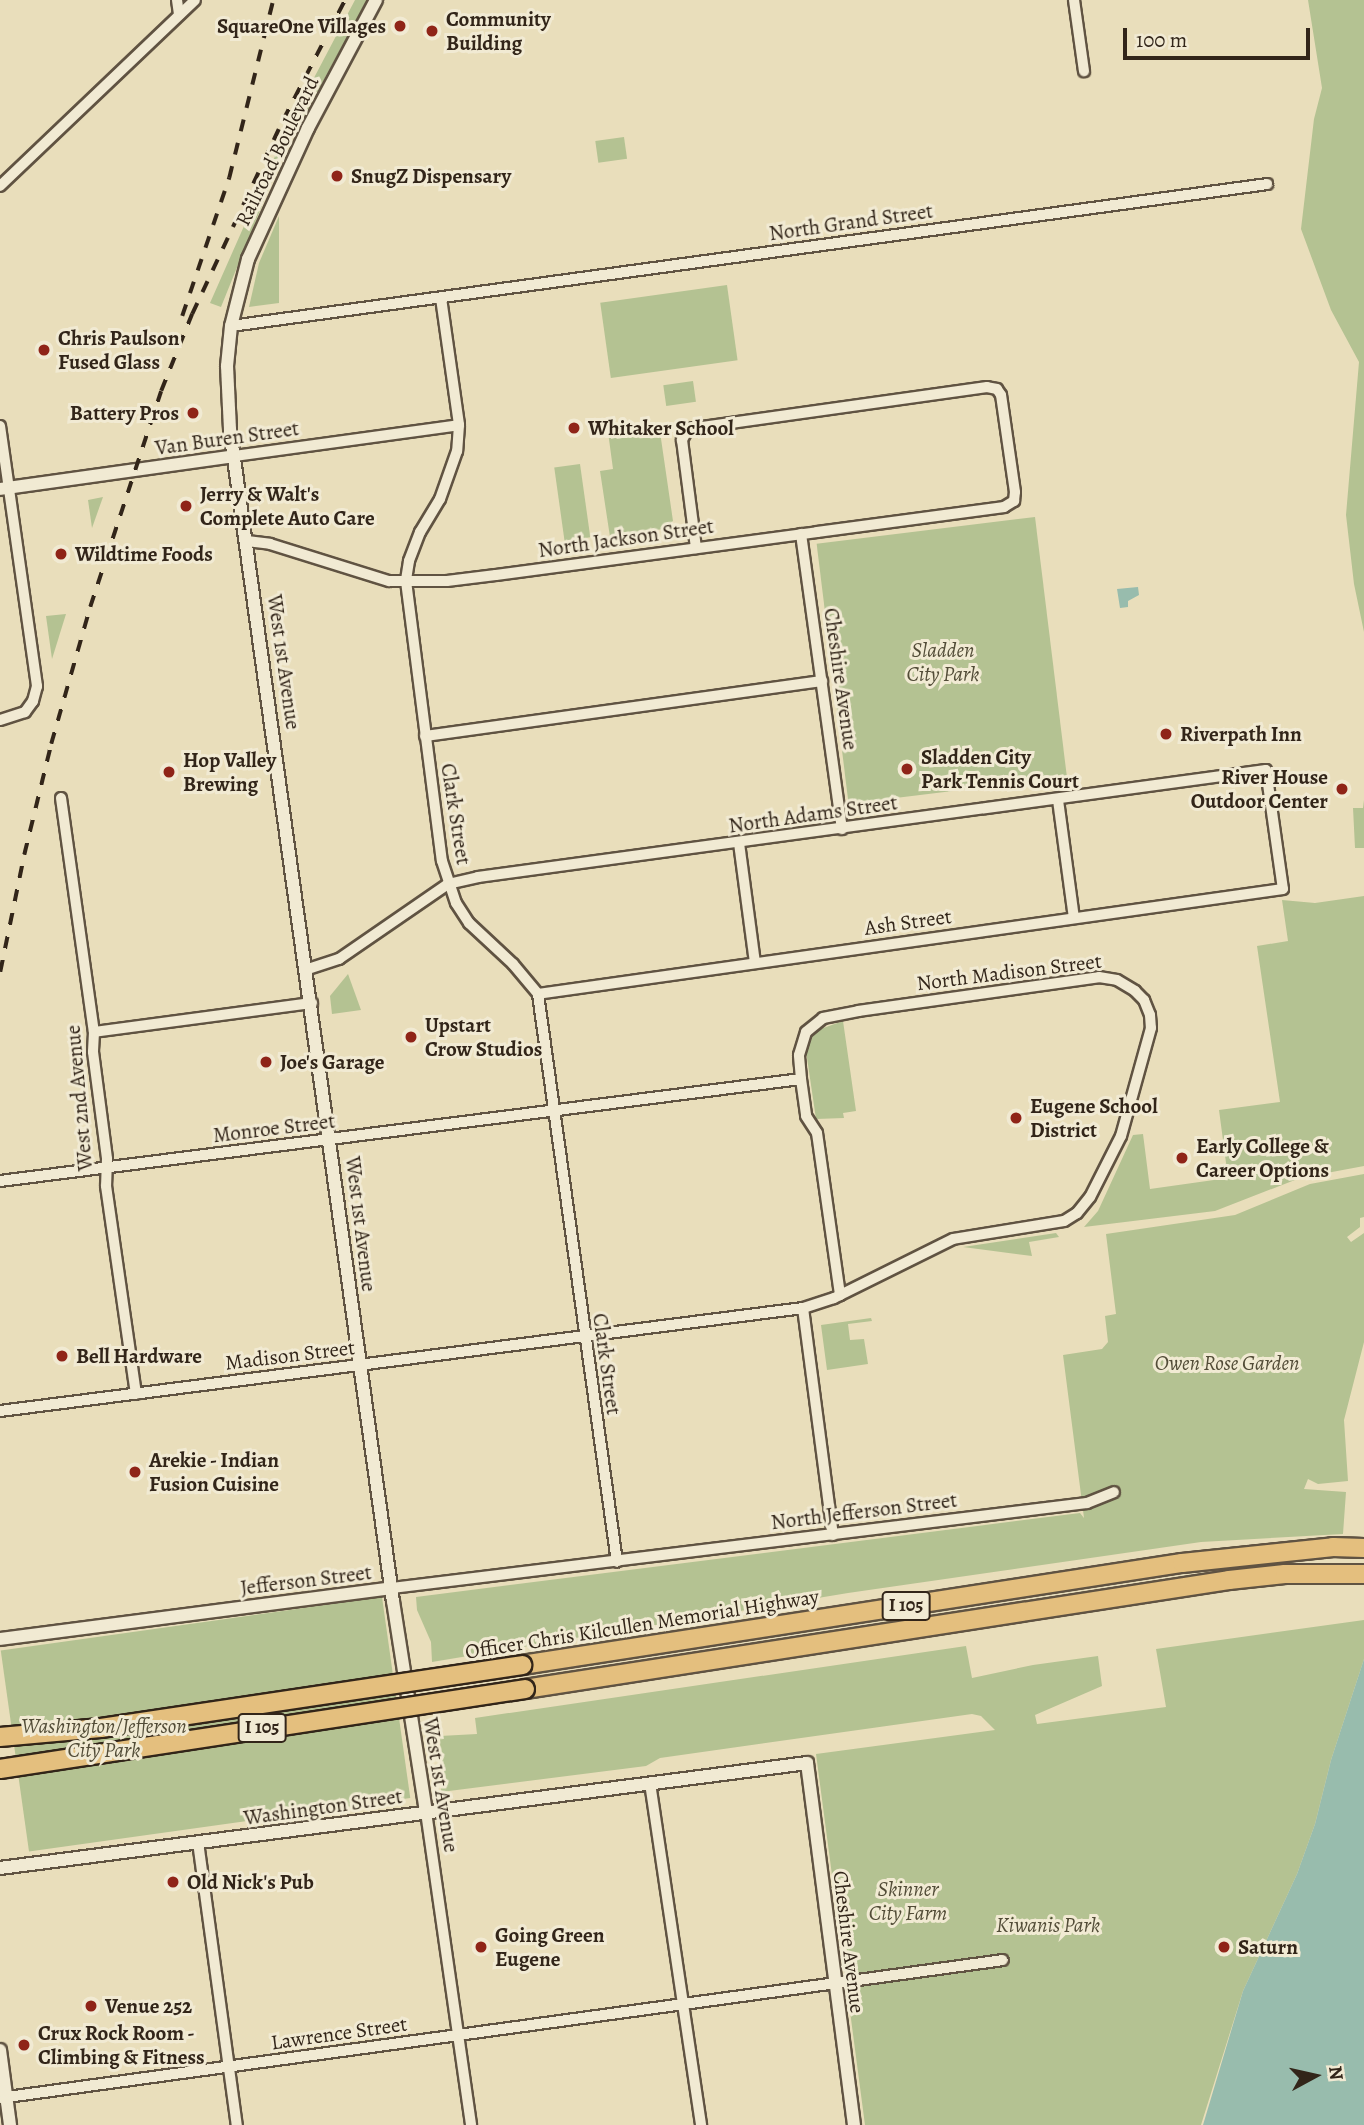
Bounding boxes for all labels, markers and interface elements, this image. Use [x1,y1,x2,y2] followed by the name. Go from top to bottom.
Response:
[446,6,551,56] place label: Community Building
[217,13,386,39] place label: SquareOne Villages
[1126,14,1313,58] scale bar
[392,18,408,34] marker: SquareOne Villages
[424,23,440,39] marker: Community Building
[1136,26,1187,54] text: 100 m
[230,72,324,230] street label: Railroad Boulevard
[351,163,511,189] place label: SnugZ Dispensary
[329,168,345,184] marker: SnugZ Dispensary
[767,198,935,246] street label: North Grand Street
[58,325,179,375] place label: Chris Paulson Fused Glass
[36,342,52,358] marker: Chris Paulson Fused Glass
[70,400,179,426] place label: Battery Pros
[185,405,201,421] marker: Battery Pros
[153,415,301,461] street label: Van Buren Street
[588,415,734,441] place label: Whitaker School
[566,420,582,436] marker: Whitaker School
[200,481,375,531] place label: Jerry & Walt's Complete Auto Care
[178,498,194,514] marker: Jerry & Walt's Complete Auto Care
[537,513,715,563] street label: North Jackson Street
[75,541,213,567] place label: Wildtime Foods
[53,546,69,562] marker: Wildtime Foods
[262,593,306,731] street label: West 1st Avenue
[819,606,863,752] street label: Cheshire Avenue
[907,637,979,687] park label: Sladden City Park
[1180,721,1302,747] place label: Riverpath Inn
[1158,726,1174,742] marker: Riverpath Inn
[921,744,1079,794] place label: Sladden City Park Tennis Court
[183,747,276,797] place label: Hop Valley Brewing
[436,761,476,867] street label: Clark Street
[899,761,915,777] marker: Sladden City Park Tennis Court
[161,764,177,780] marker: Hop Valley Brewing
[1191,764,1328,814] place label: River House Outdoor Center
[1334,781,1350,797] marker: River House Outdoor Center
[727,790,899,838] street label: North Adams Street
[863,903,953,941] street label: Ash Street
[915,948,1103,996] street label: North Madison Street
[425,1012,542,1062] place label: Upstart Crow Studios
[60,1024,98,1172] street label: West 2nd Avenue
[403,1029,419,1045] marker: Upstart Crow Studios
[280,1049,385,1075] place label: Joe's Garage
[258,1054,274,1070] marker: Joe's Garage
[1030,1093,1158,1143] place label: Eugene School District
[212,1108,336,1148] street label: Monroe Street
[1008,1110,1024,1126] marker: Eugene School District
[1196,1133,1329,1183] place label: Early College & Career Options
[1174,1150,1190,1166] marker: Early College & Career Options
[340,1155,382,1293] street label: West 1st Avenue
[587,1312,627,1416] street label: Clark Street
[224,1335,356,1375] street label: Madison Street
[76,1343,202,1369] place label: Bell Hardware
[54,1348,70,1364] marker: Bell Hardware
[1155,1350,1299,1376] park label: Owen Rose Garden
[149,1447,280,1497] place label: Arekie - Indian Fusion Cuisine
[127,1464,143,1480] marker: Arekie - Indian Fusion Cuisine
[769,1487,959,1535] street label: North Jefferson Street
[239,1559,373,1601] street label: Jefferson Street
[463,1584,821,1664] street label: Officer Chris Kilcullen Memorial Highway
[881,1590,930,1622] road number: I 105
[238,1712,286,1744] road number: I 105
[21,1713,187,1763] park label: Washington/Jefferson City Park
[418,1716,464,1854] street label: West 1st Avenue
[242,1783,404,1831] street label: Washington Street
[187,1869,314,1895] place label: Old Nick's Pub
[828,1869,870,2015] street label: Cheshire Avenue
[165,1874,181,1890] marker: Old Nick's Pub
[869,1876,947,1926] park label: Skinner City Farm
[996,1912,1100,1938] park label: Kiwanis Park
[495,1922,604,1972] place label: Going Green Eugene
[1238,1934,1298,1960] place label: Saturn
[473,1939,489,1955] marker: Going Green Eugene
[1216,1939,1232,1955] marker: Saturn
[105,1993,192,2019] place label: Venue 252
[83,1998,99,2014] marker: Venue 252
[269,2011,409,2055] street label: Lawrence Street
[38,2020,205,2070] place label: Crux Rock Room - Climbing & Fitness
[16,2037,32,2053] marker: Crux Rock Room - Climbing & Fitness
[1280,2041,1350,2111] north arrow
[1322,2064,1350,2082] text: N

